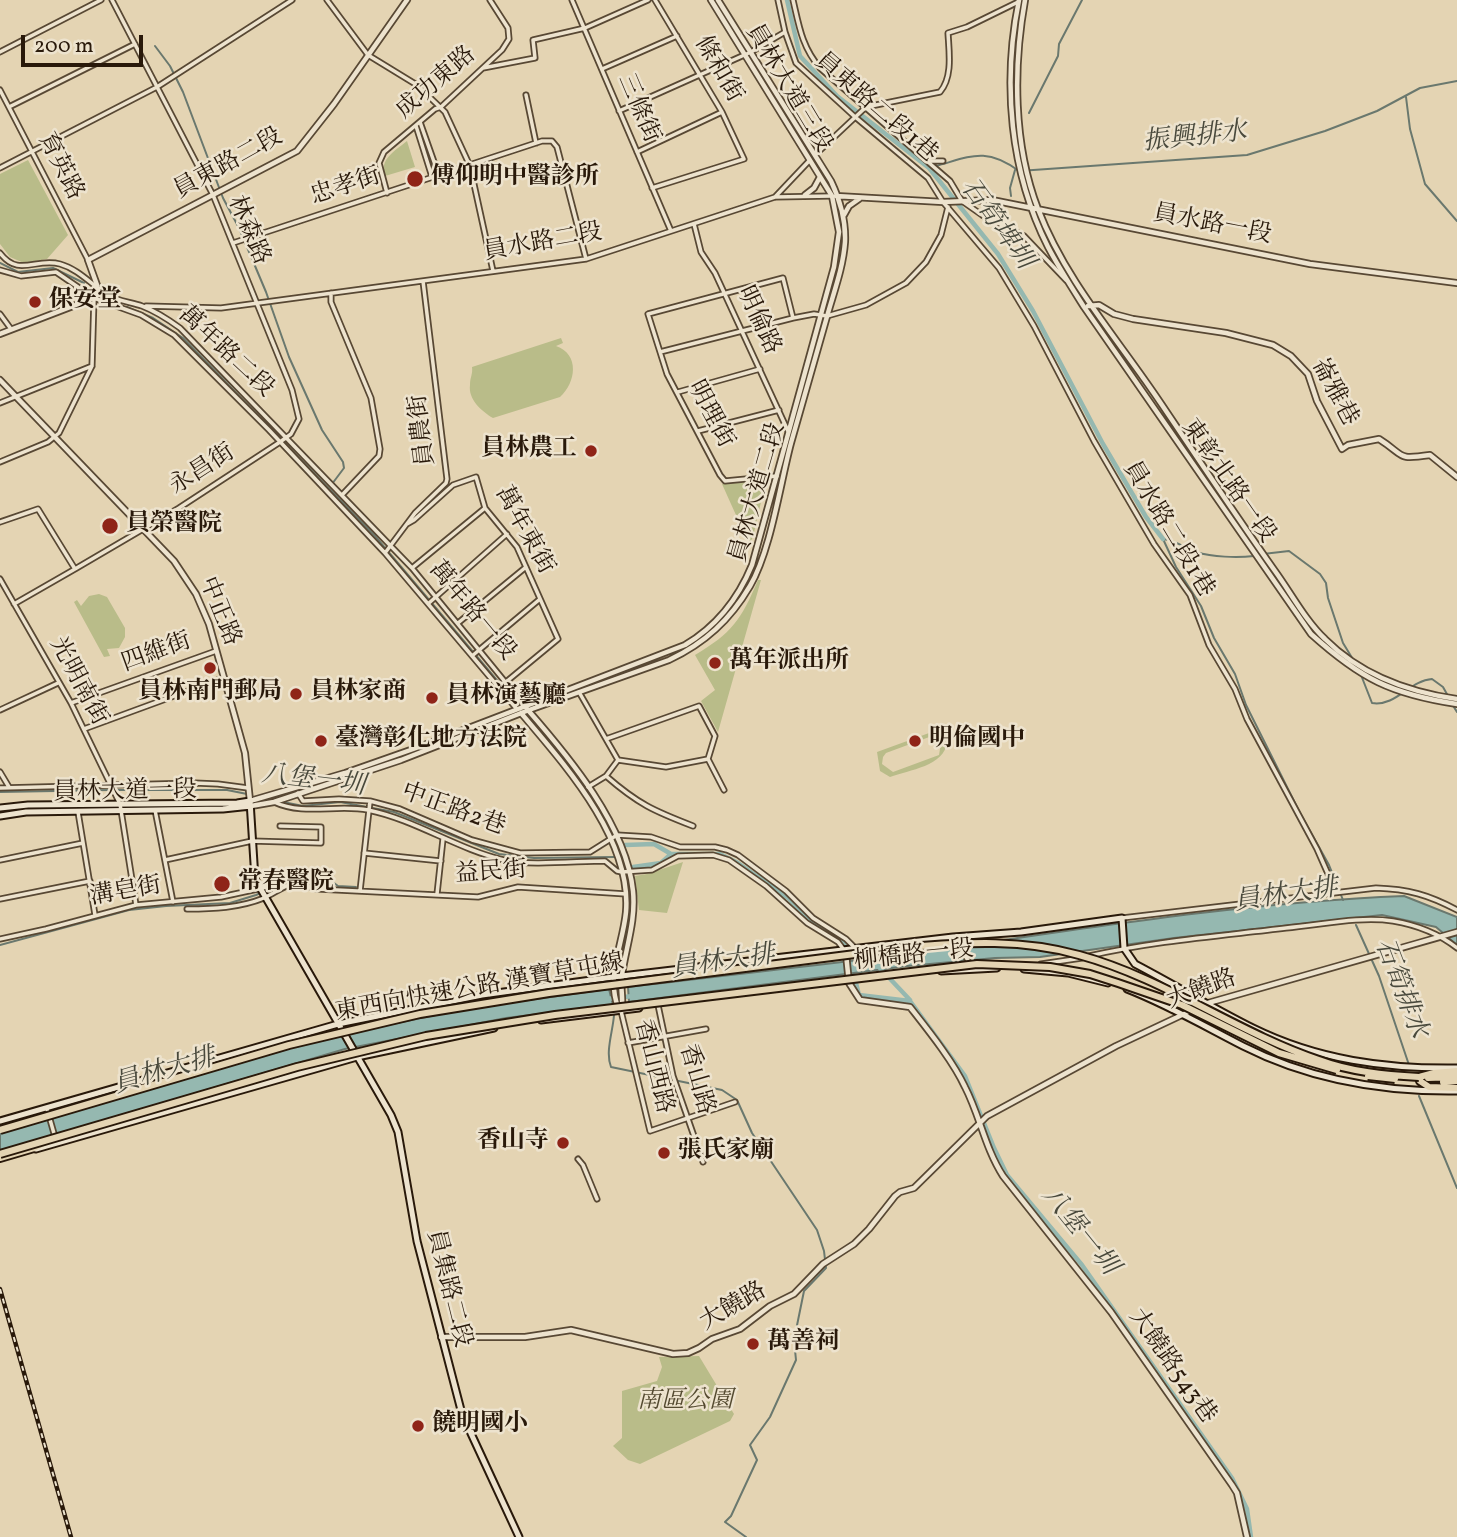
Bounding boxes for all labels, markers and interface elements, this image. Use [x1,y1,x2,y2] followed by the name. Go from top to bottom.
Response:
[738,20,836,158] street label: 員林大道三段
[24,21,147,65] scale bar
[34,32,94,61] text: 200 m
[687,32,747,108] street label: 條和街
[391,42,483,126] street label: 成功東路
[808,48,942,170] street label: 員東路二段1巷
[610,70,664,148] street label: 三條街
[1142,118,1248,160] water label: 振興排水
[170,123,288,207] street label: 員東路二段
[30,128,88,206] street label: 育英路
[307,163,385,213] street label: 忠孝街
[431,165,599,193] place label: 傅仰明中醫診所
[405,169,425,189] marker: 傅仰明中醫診所
[952,174,1038,276] water label: 石筍埤圳
[220,192,274,270] street label: 林森路
[1150,200,1274,252] street label: 員水路一段
[481,219,605,269] street label: 員水路二段
[729,282,785,360] street label: 明倫路
[49,288,121,316] place label: 保安堂
[27,294,43,310] marker: 保安堂
[171,302,279,404] street label: 萬年路二段
[1303,354,1363,432] street label: 崙雅巷
[679,376,739,454] street label: 明理街
[405,393,443,467] street label: 員農街
[1174,415,1280,549] street label: 東彰北路一段
[725,420,793,566] street label: 員林大道二段
[481,437,577,465] place label: 員林農工
[165,439,241,503] street label: 永昌街
[583,443,599,459] marker: 員林農工
[1115,457,1219,603] street label: 員水路二段1巷
[487,482,559,580] street label: 萬年東街
[126,512,222,540] place label: 員榮醫院
[100,516,120,536] marker: 員榮醫院
[421,557,521,667] street label: 萬年路一段
[191,573,245,651] street label: 中正路
[118,628,196,680] street label: 四維街
[42,633,112,731] street label: 光明南街
[729,649,849,677] place label: 萬年派出所
[707,655,723,671] marker: 萬年派出所
[202,660,218,676] marker: 員林南門郵局
[138,680,282,708] place label: 員林南門郵局
[310,680,406,708] place label: 員林家商
[446,684,566,712] place label: 員林演藝廳
[288,686,304,702] marker: 員林家商
[424,690,440,706] marker: 員林演藝廳
[335,727,527,755] place label: 臺灣彰化地方法院
[929,727,1025,755] place label: 明倫國中
[313,733,329,749] marker: 臺灣彰化地方法院
[907,733,923,749] marker: 明倫國中
[259,760,367,804] water label: 八堡一圳
[53,777,197,809] street label: 員林大道一段
[397,779,509,843] street label: 中正路2巷
[454,857,528,891] street label: 益民街
[238,870,334,898] place label: 常春醫院
[88,873,164,913] street label: 溝皂街
[212,874,232,894] marker: 常春醫院
[1232,874,1340,920] water label: 員林大排
[1366,935,1432,1043] water label: 石筍排水
[853,936,975,978] street label: 柳橋路一段
[669,941,777,987] water label: 員林大排
[333,949,627,1029] street label: 東西向快速公路 漢寶草屯線
[1163,965,1241,1017] street label: 大饒路
[626,1017,678,1117] street label: 香山西路
[671,1041,719,1119] street label: 香山路
[111,1044,219,1102] water label: 員林大排
[477,1129,549,1157] place label: 香山寺
[555,1135,571,1151] marker: 香山寺
[678,1139,774,1167] place label: 張氏家廟
[656,1145,672,1161] marker: 張氏家廟
[1033,1182,1123,1282] water label: 八堡一圳
[419,1227,475,1351] street label: 員集路二段
[696,1278,772,1338] street label: 大饒路
[1121,1304,1221,1430] street label: 大饒路543巷
[767,1330,839,1358] place label: 萬善祠
[745,1336,761,1352] marker: 萬善祠
[637,1389,733,1417] park label: 南區公園
[432,1412,528,1440] place label: 饒明國小
[410,1418,426,1434] marker: 饒明國小

